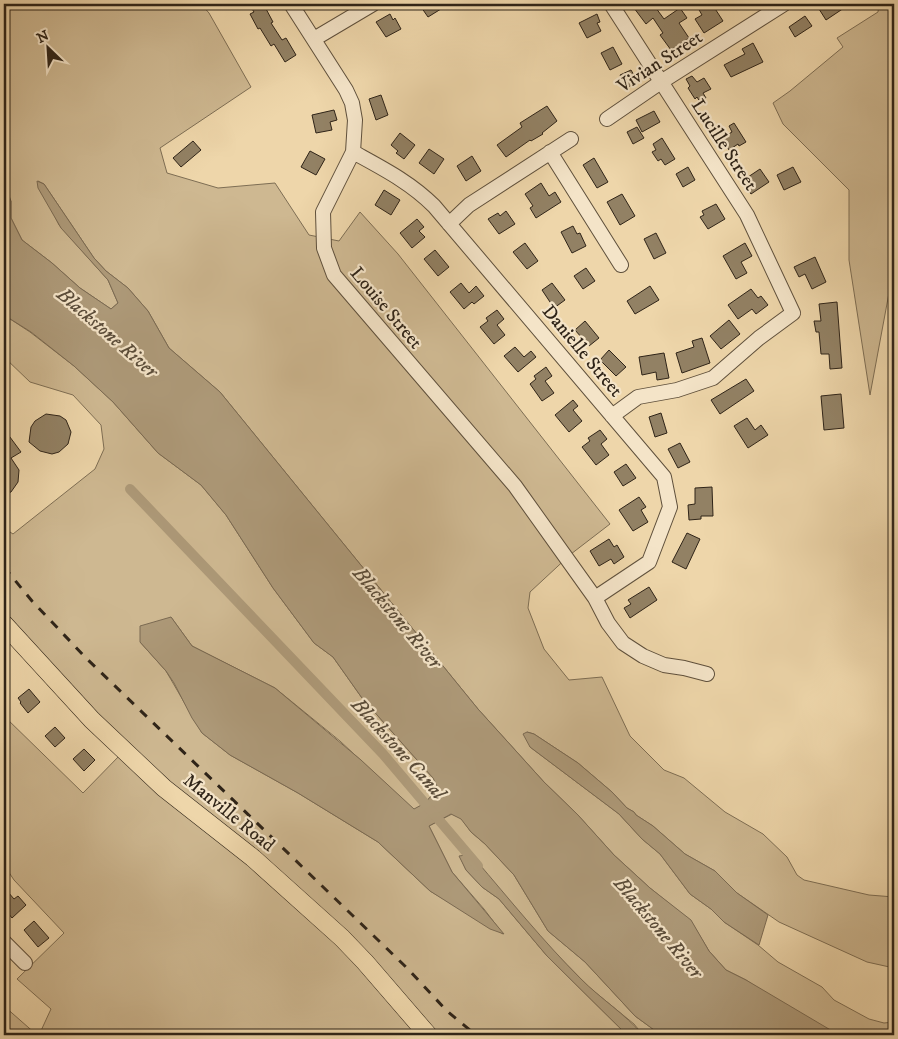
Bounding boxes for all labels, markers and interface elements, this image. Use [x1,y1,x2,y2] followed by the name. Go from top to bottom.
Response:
[22,22,72,72] north arrow
[34,26,52,48] text: N
[612,26,707,99] street label: Vivian Street
[686,95,762,195] street label: Lucille Street
[345,262,427,354] street label: Louise Street
[51,282,164,385] water label: Blackstone River
[537,300,627,402] street label: Danielle Street
[346,561,448,676] water label: Blackstone River
[345,692,452,807] water label: Blackstone Canal
[179,769,280,857] street label: Manville Road
[607,871,709,986] water label: Blackstone River

